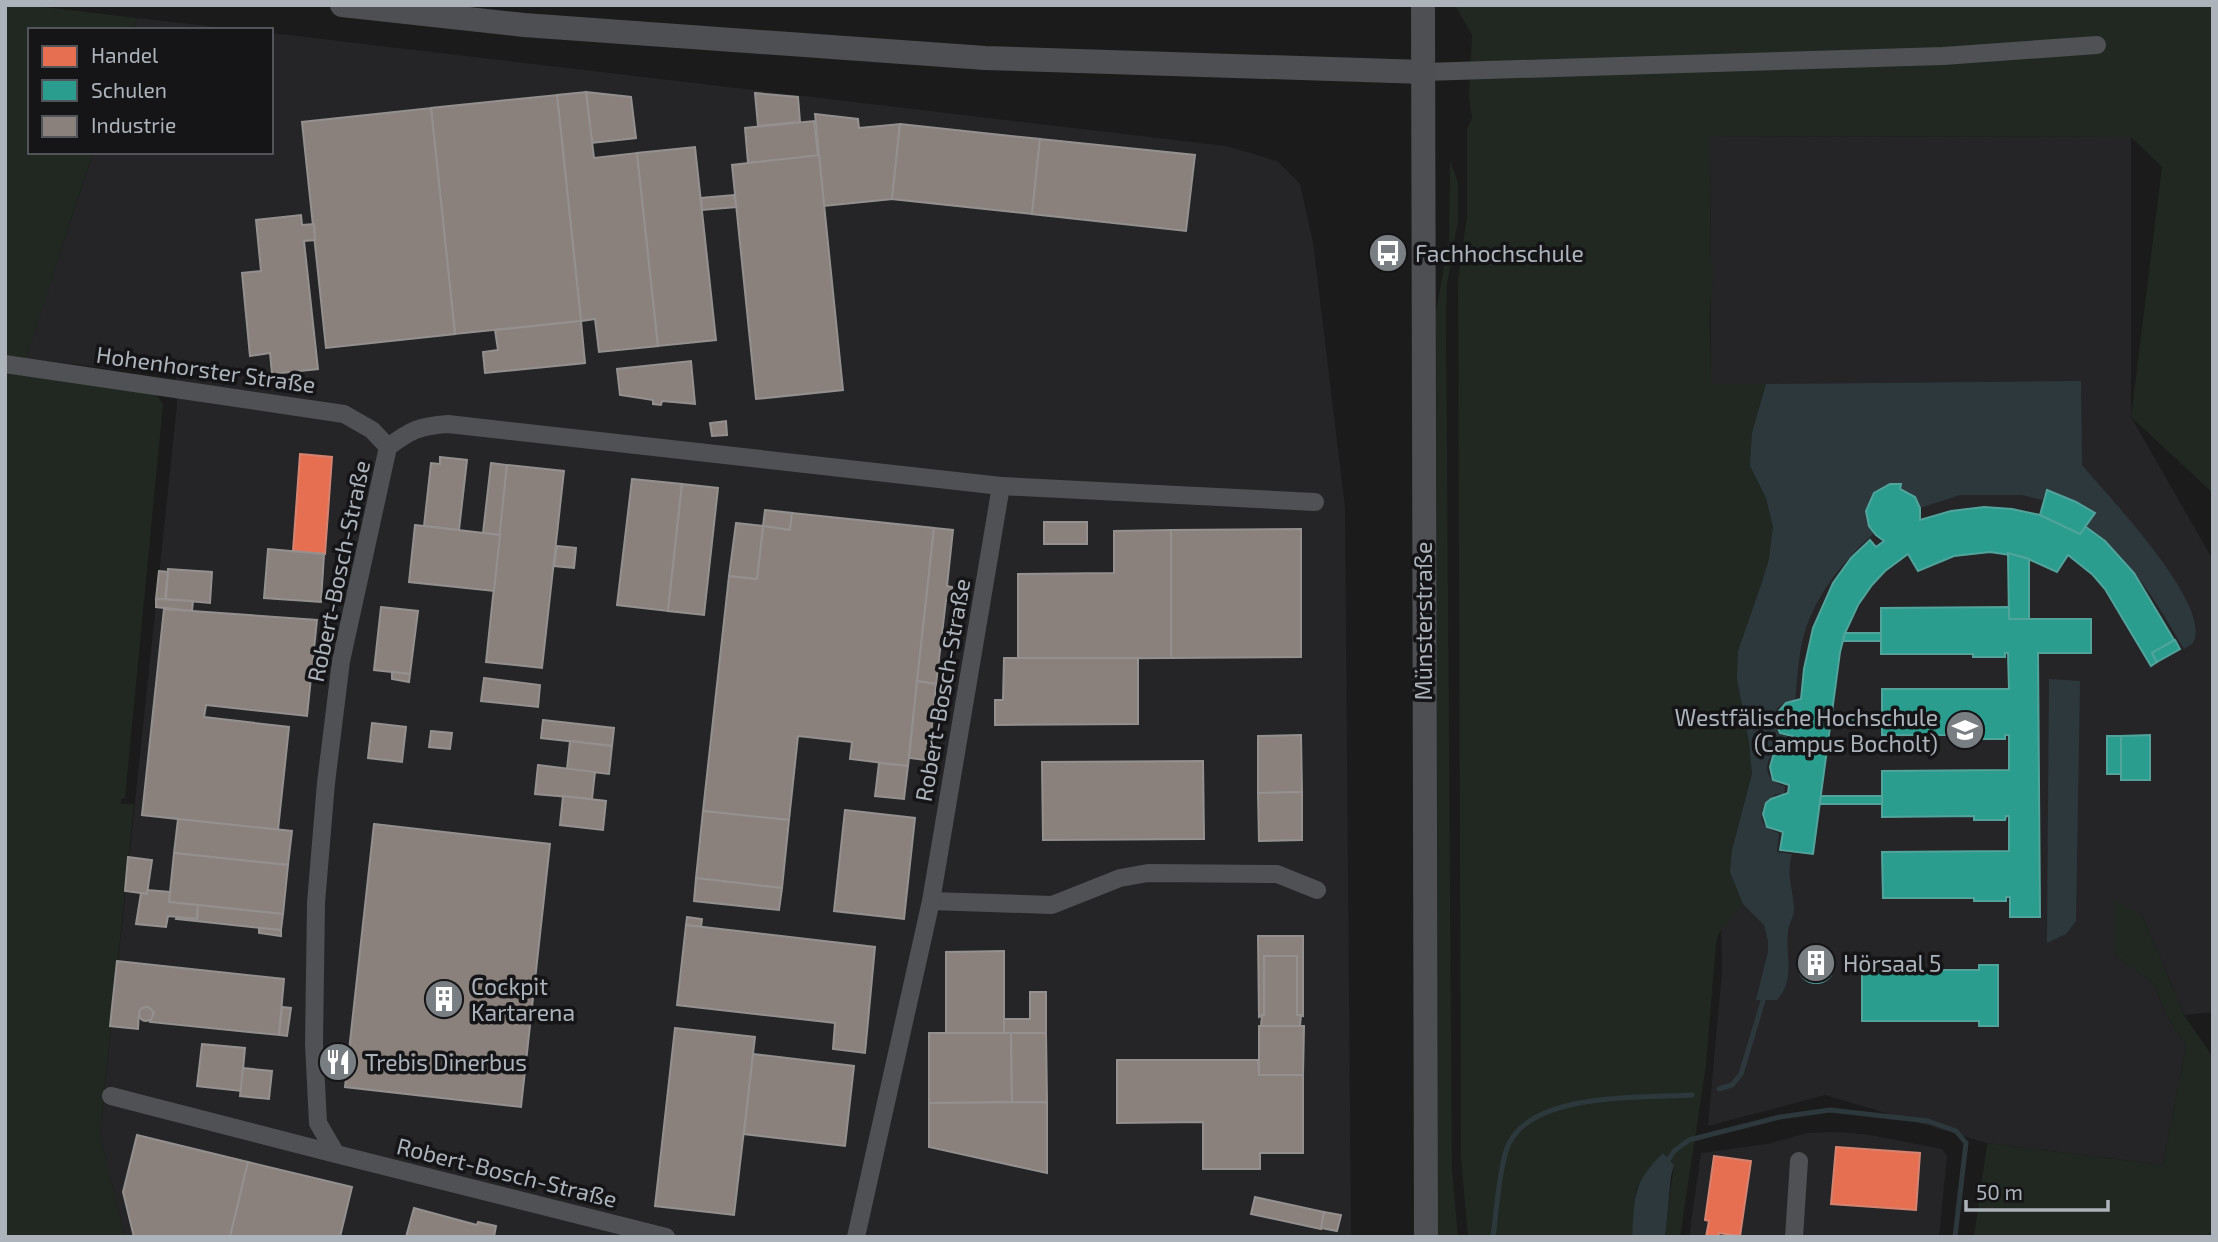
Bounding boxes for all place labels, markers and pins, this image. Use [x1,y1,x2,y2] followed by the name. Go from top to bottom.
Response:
[1367,232,1409,274] bus stop icon: Fachhochschule
[1415,239,1584,267] place label: Fachhochschule
[1675,703,1938,757] place label: Westfälische Hochschule (Campus Bocholt)
[1944,709,1986,751] school or university icon: Westfälische Hochschule (Campus Bocholt)
[1795,942,1837,984] building icon: Hörsaal 5
[1843,949,1941,977] place label: Hörsaal 5
[471,972,575,1026] place label: Cockpit Kartarena
[423,978,465,1020] building icon: Cockpit Kartarena
[317,1041,359,1083] restaurant icon: Trebis Dinerbus
[365,1048,527,1076] place label: Trebis Dinerbus

